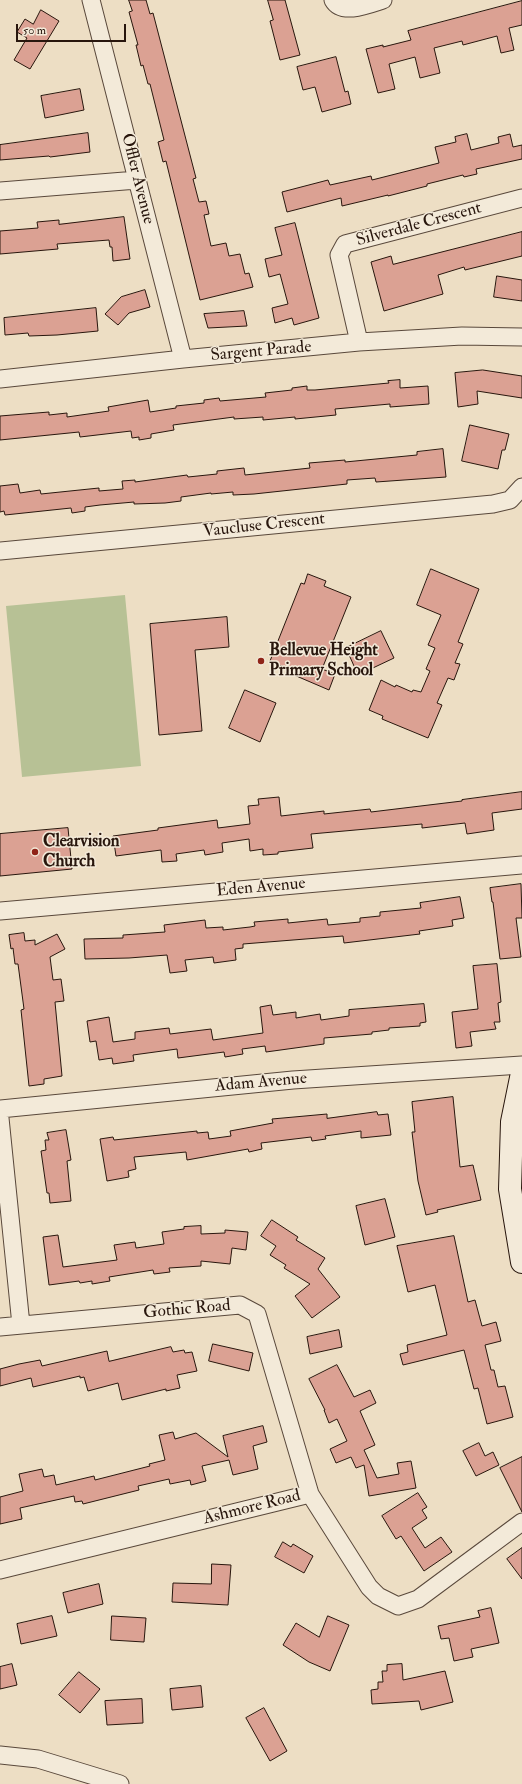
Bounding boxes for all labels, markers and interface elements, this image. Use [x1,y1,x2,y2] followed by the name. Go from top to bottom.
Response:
[18,16,128,42] scale bar
[23,23,46,38] text: 50 m
[116,132,158,226] street label: Offler Avenue
[354,198,484,252] street label: Silverdale Crescent
[210,337,312,367] street label: Sargent Parade
[202,509,326,543] street label: Vaucluse Crescent
[269,641,378,681] place label: Bellevue Height Primary School
[256,656,266,666] marker: Bellevue Height Primary School
[43,832,119,872] place label: Clearvision Church
[30,847,40,857] marker: Clearvision Church
[216,874,306,902] street label: Eden Avenue
[214,1069,308,1097] street label: Adam Avenue
[143,1296,231,1324] street label: Gothic Road
[201,1486,303,1530] street label: Ashmore Road

